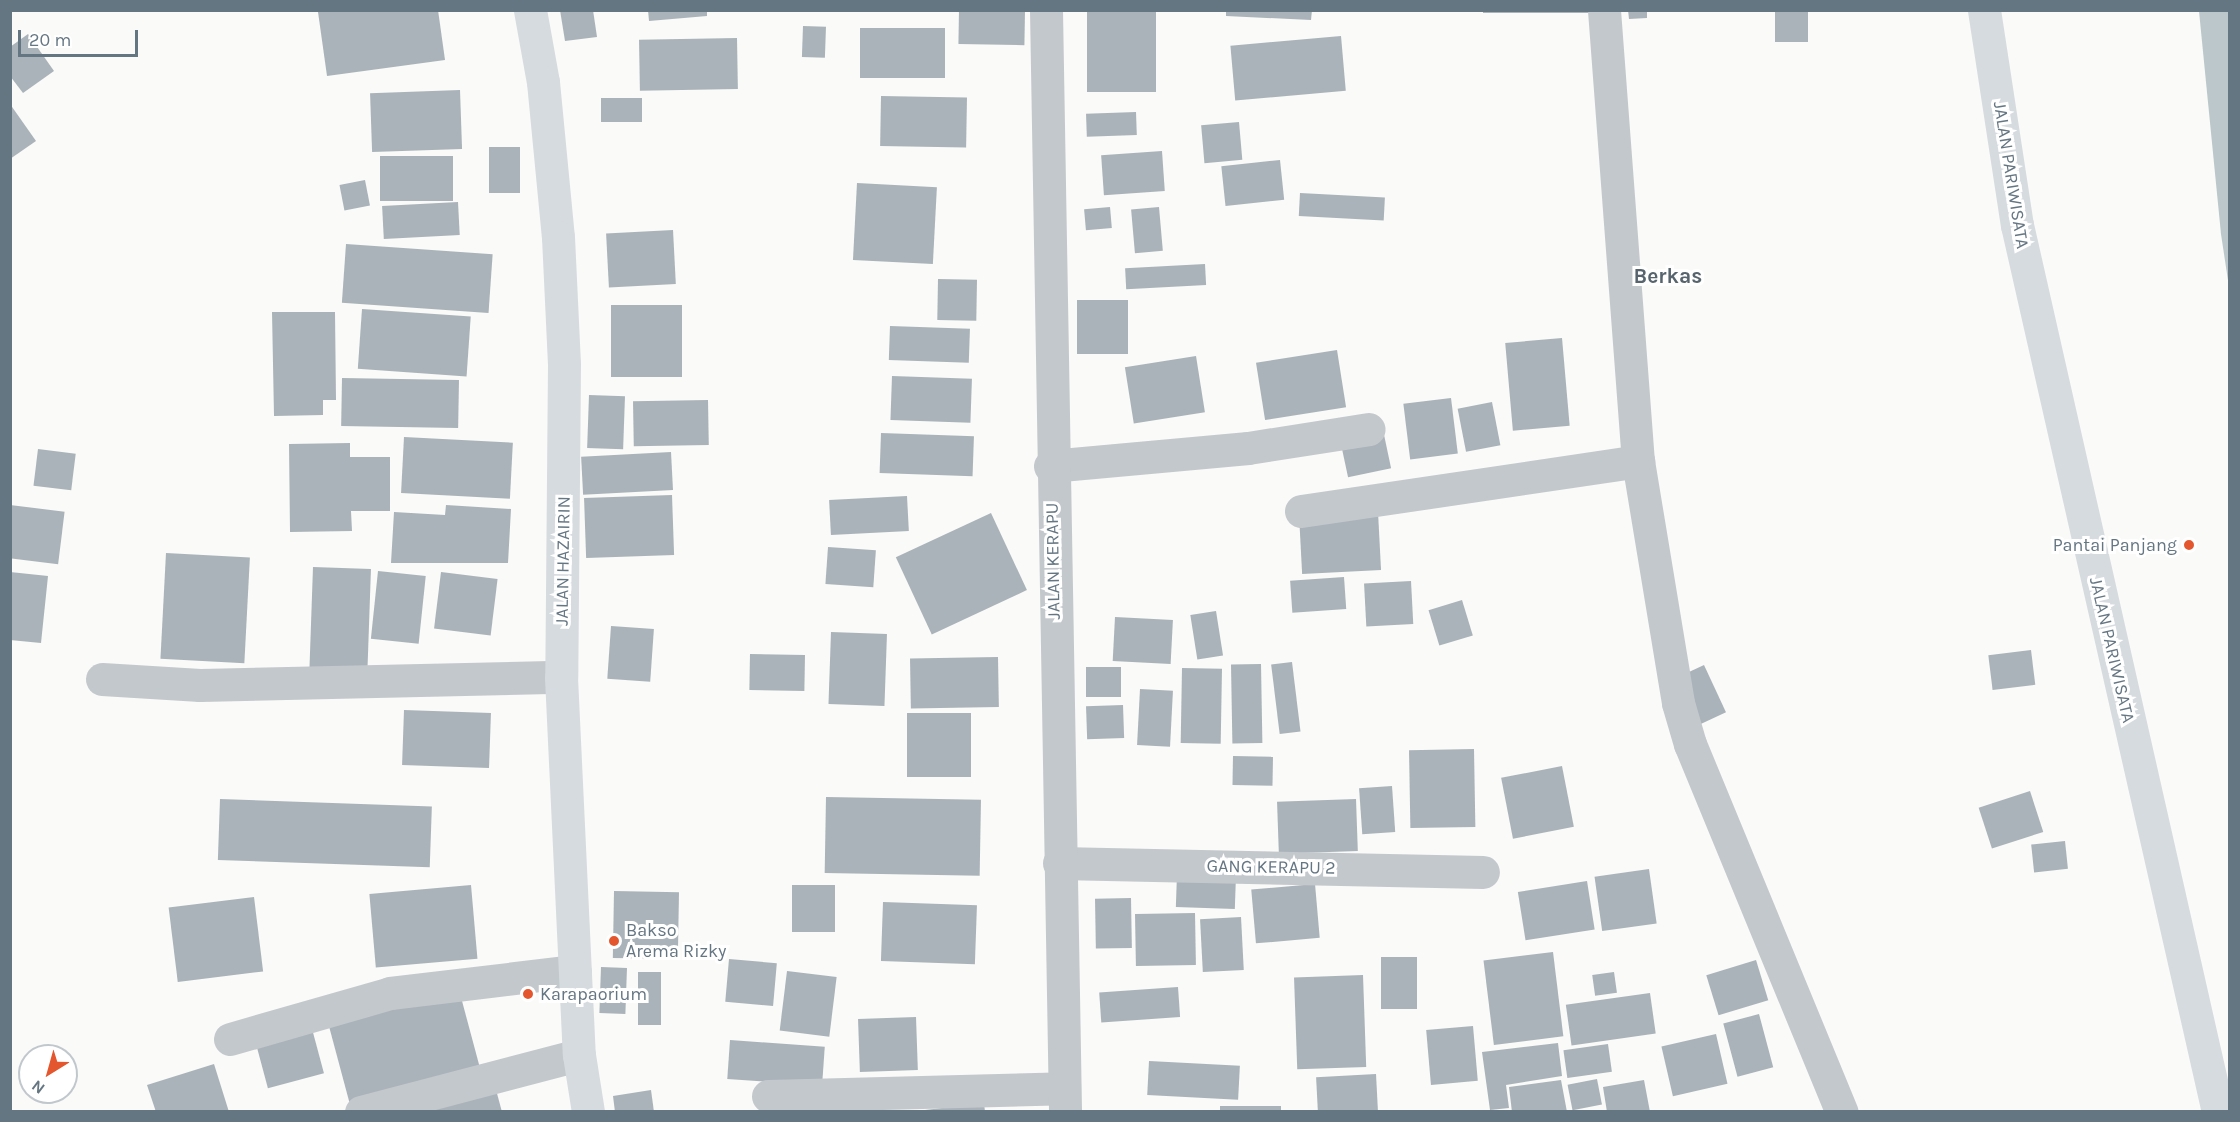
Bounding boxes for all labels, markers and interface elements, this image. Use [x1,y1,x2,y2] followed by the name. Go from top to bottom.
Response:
[21,18,141,56] scale bar
[29,29,71,51] text: 20 m
[1989,100,2033,250] street label: JALAN PARIWISATA
[1634,263,1702,289] district label: Berkas
[551,496,575,626] street label: JALAN HAZAIRIN
[1041,502,1065,620] street label: JALAN KERAPU
[2053,534,2177,556] place label: Pantai Panjang
[2182,538,2196,552] marker: Pantai Panjang
[2085,575,2139,725] street label: JALAN PARIWISATA
[1206,855,1336,879] street label: GANG KERAPU 2
[626,920,726,962] place label: Bakso Arema Rizky
[607,934,621,948] marker: Bakso Arema Rizky
[540,983,647,1005] place label: Karapaorium
[521,987,535,1001] marker: Karapaorium
[18,1044,78,1104] north arrow
[28,1076,48,1098] text: N

